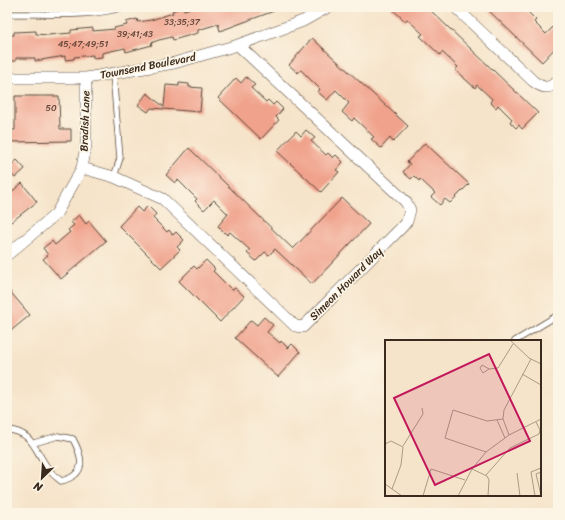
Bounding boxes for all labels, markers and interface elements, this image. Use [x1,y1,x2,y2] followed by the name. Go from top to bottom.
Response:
[164,14,201,30] house number: 33;35;37
[117,26,153,42] house number: 39;41;43
[58,36,108,52] house number: 45;47;49;51
[99,47,199,85] street label: Townsend Boulevard
[74,90,96,152] street label: Bradish Lane
[45,100,57,116] house number: 50
[305,243,387,325] street label: Simeon Howard Way
[385,340,541,496] inset map
[22,458,62,498] north arrow
[30,476,46,497] text: N

